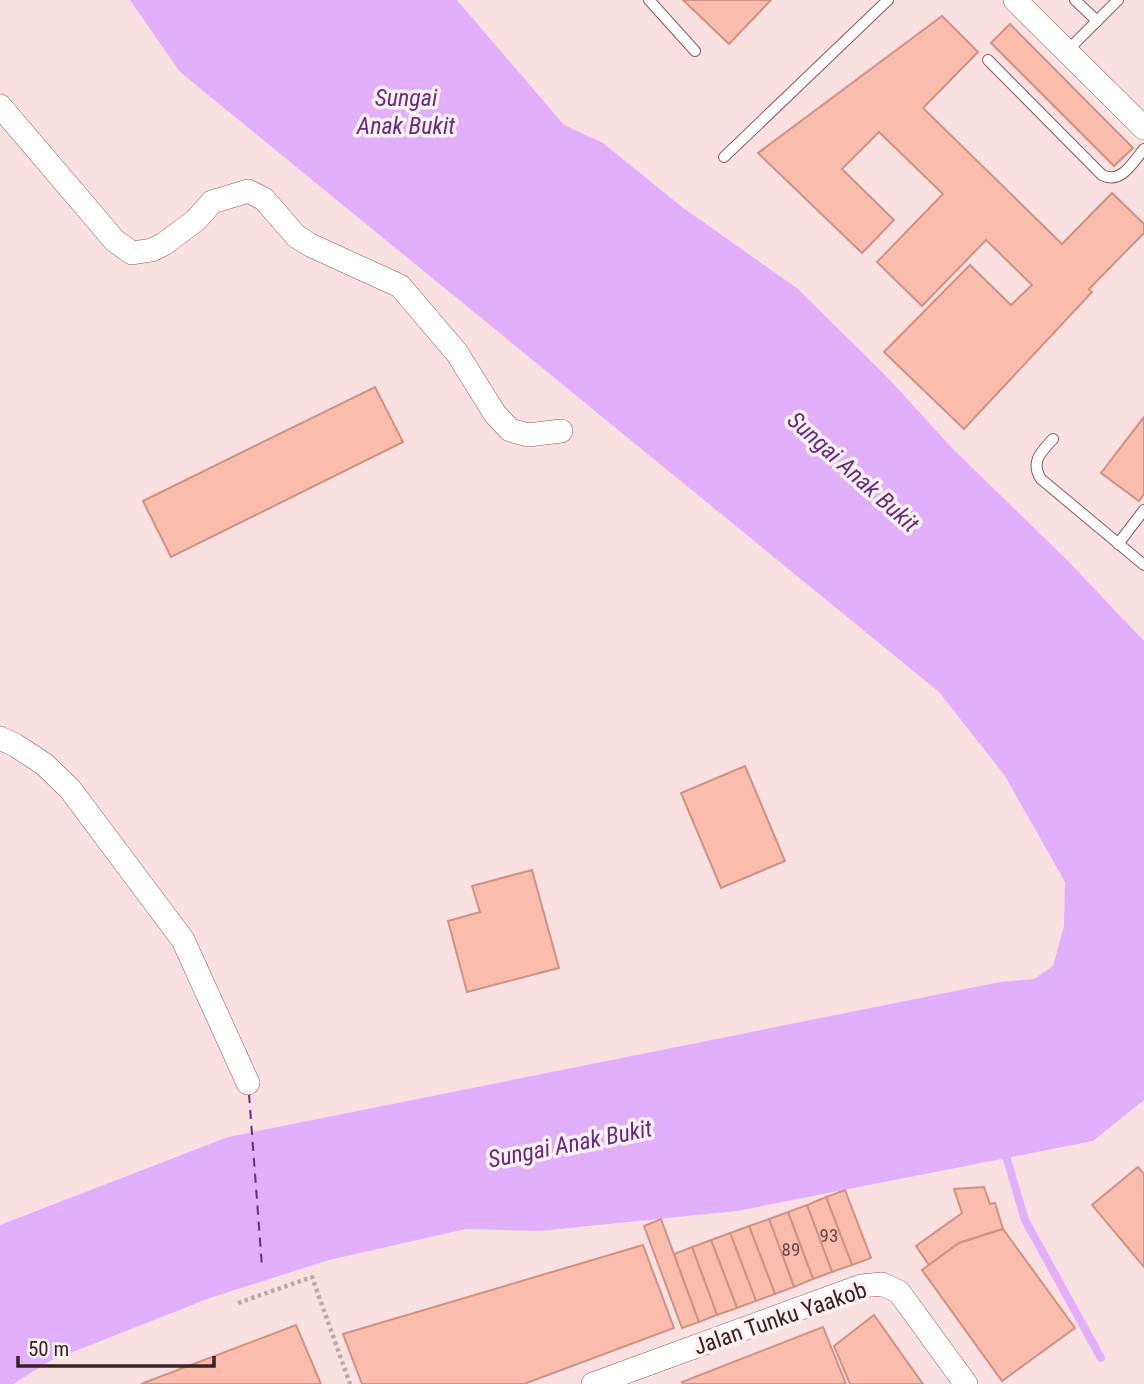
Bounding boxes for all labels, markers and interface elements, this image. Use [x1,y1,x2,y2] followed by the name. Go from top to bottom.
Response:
[356,84,455,140] water label: Sungai Anak Bukit
[782,406,924,538] water label: Sungai Anak Bukit
[486,1114,655,1174] water label: Sungai Anak Bukit
[820,1224,838,1247] house number: 93
[782,1238,800,1261] house number: 89
[690,1276,870,1361] street label: Jalan Tunku Yaakob
[18,1324,214,1368] scale bar
[28,1337,69,1361] text: 50 m

